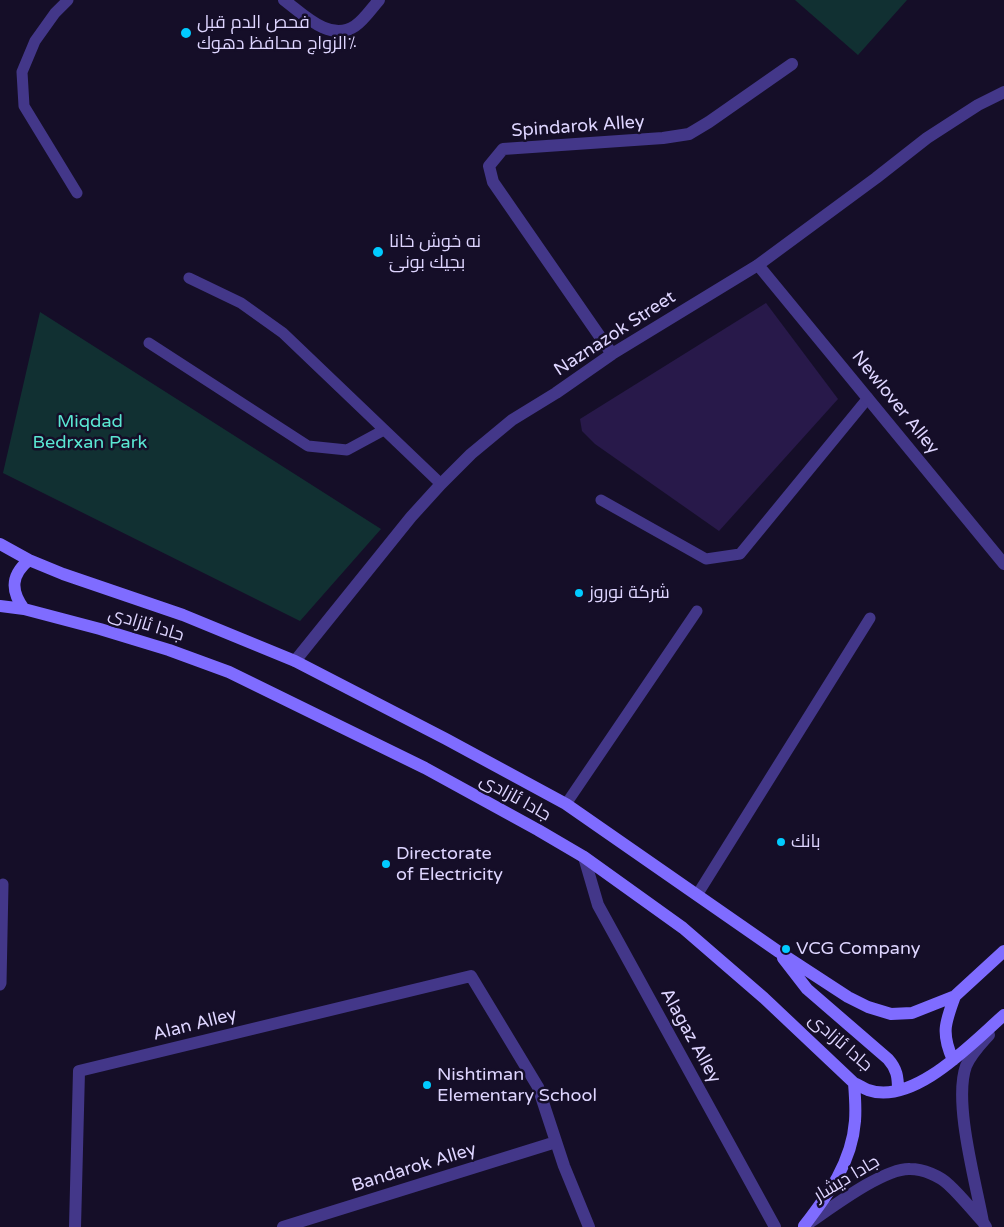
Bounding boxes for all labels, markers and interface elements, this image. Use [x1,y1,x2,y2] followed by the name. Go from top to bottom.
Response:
[197,12,357,54] place label: فحص الدم قبل الزواج محافظ دهوك٪
[179,26,193,40] marker: فحص الدم قبل الزواج محافظ دهوك٪
[511,112,645,142] street label: Spindarok Alley
[389,231,481,274] place label: نه خوش خانا بجيك بونىَ
[371,245,385,259] marker: نه خوش خانا بجيك بونىَ
[550,287,680,381] street label: Naznazok Street
[847,347,943,459] street label: Newlover Alley
[33,411,147,454] park label: Miqdad Bedrxan Park
[589,582,670,604] place label: شركة نوروز
[573,587,585,599] marker: شركة نوروز
[106,603,186,647] street label: جادا ئازادی
[476,770,554,826] street label: جادا ئازادی
[791,831,821,853] place label: بانك
[775,836,787,848] marker: بانك
[396,843,503,886] place label: Directorate of Electricity
[380,858,392,870] marker: Directorate of Electricity
[796,938,920,960] place label: VCG Company
[780,943,792,955] marker: VCG Company
[655,985,725,1087] street label: Alagaz Alley
[151,1004,239,1046] street label: Alan Alley
[803,1009,877,1077] street label: جادا ئازادی
[437,1064,597,1106] place label: Nishtiman Elementary School
[421,1079,433,1091] marker: Nishtiman Elementary School
[349,1139,479,1197] street label: Bandarok Alley
[810,1151,884,1207] street label: جادا دیشار

